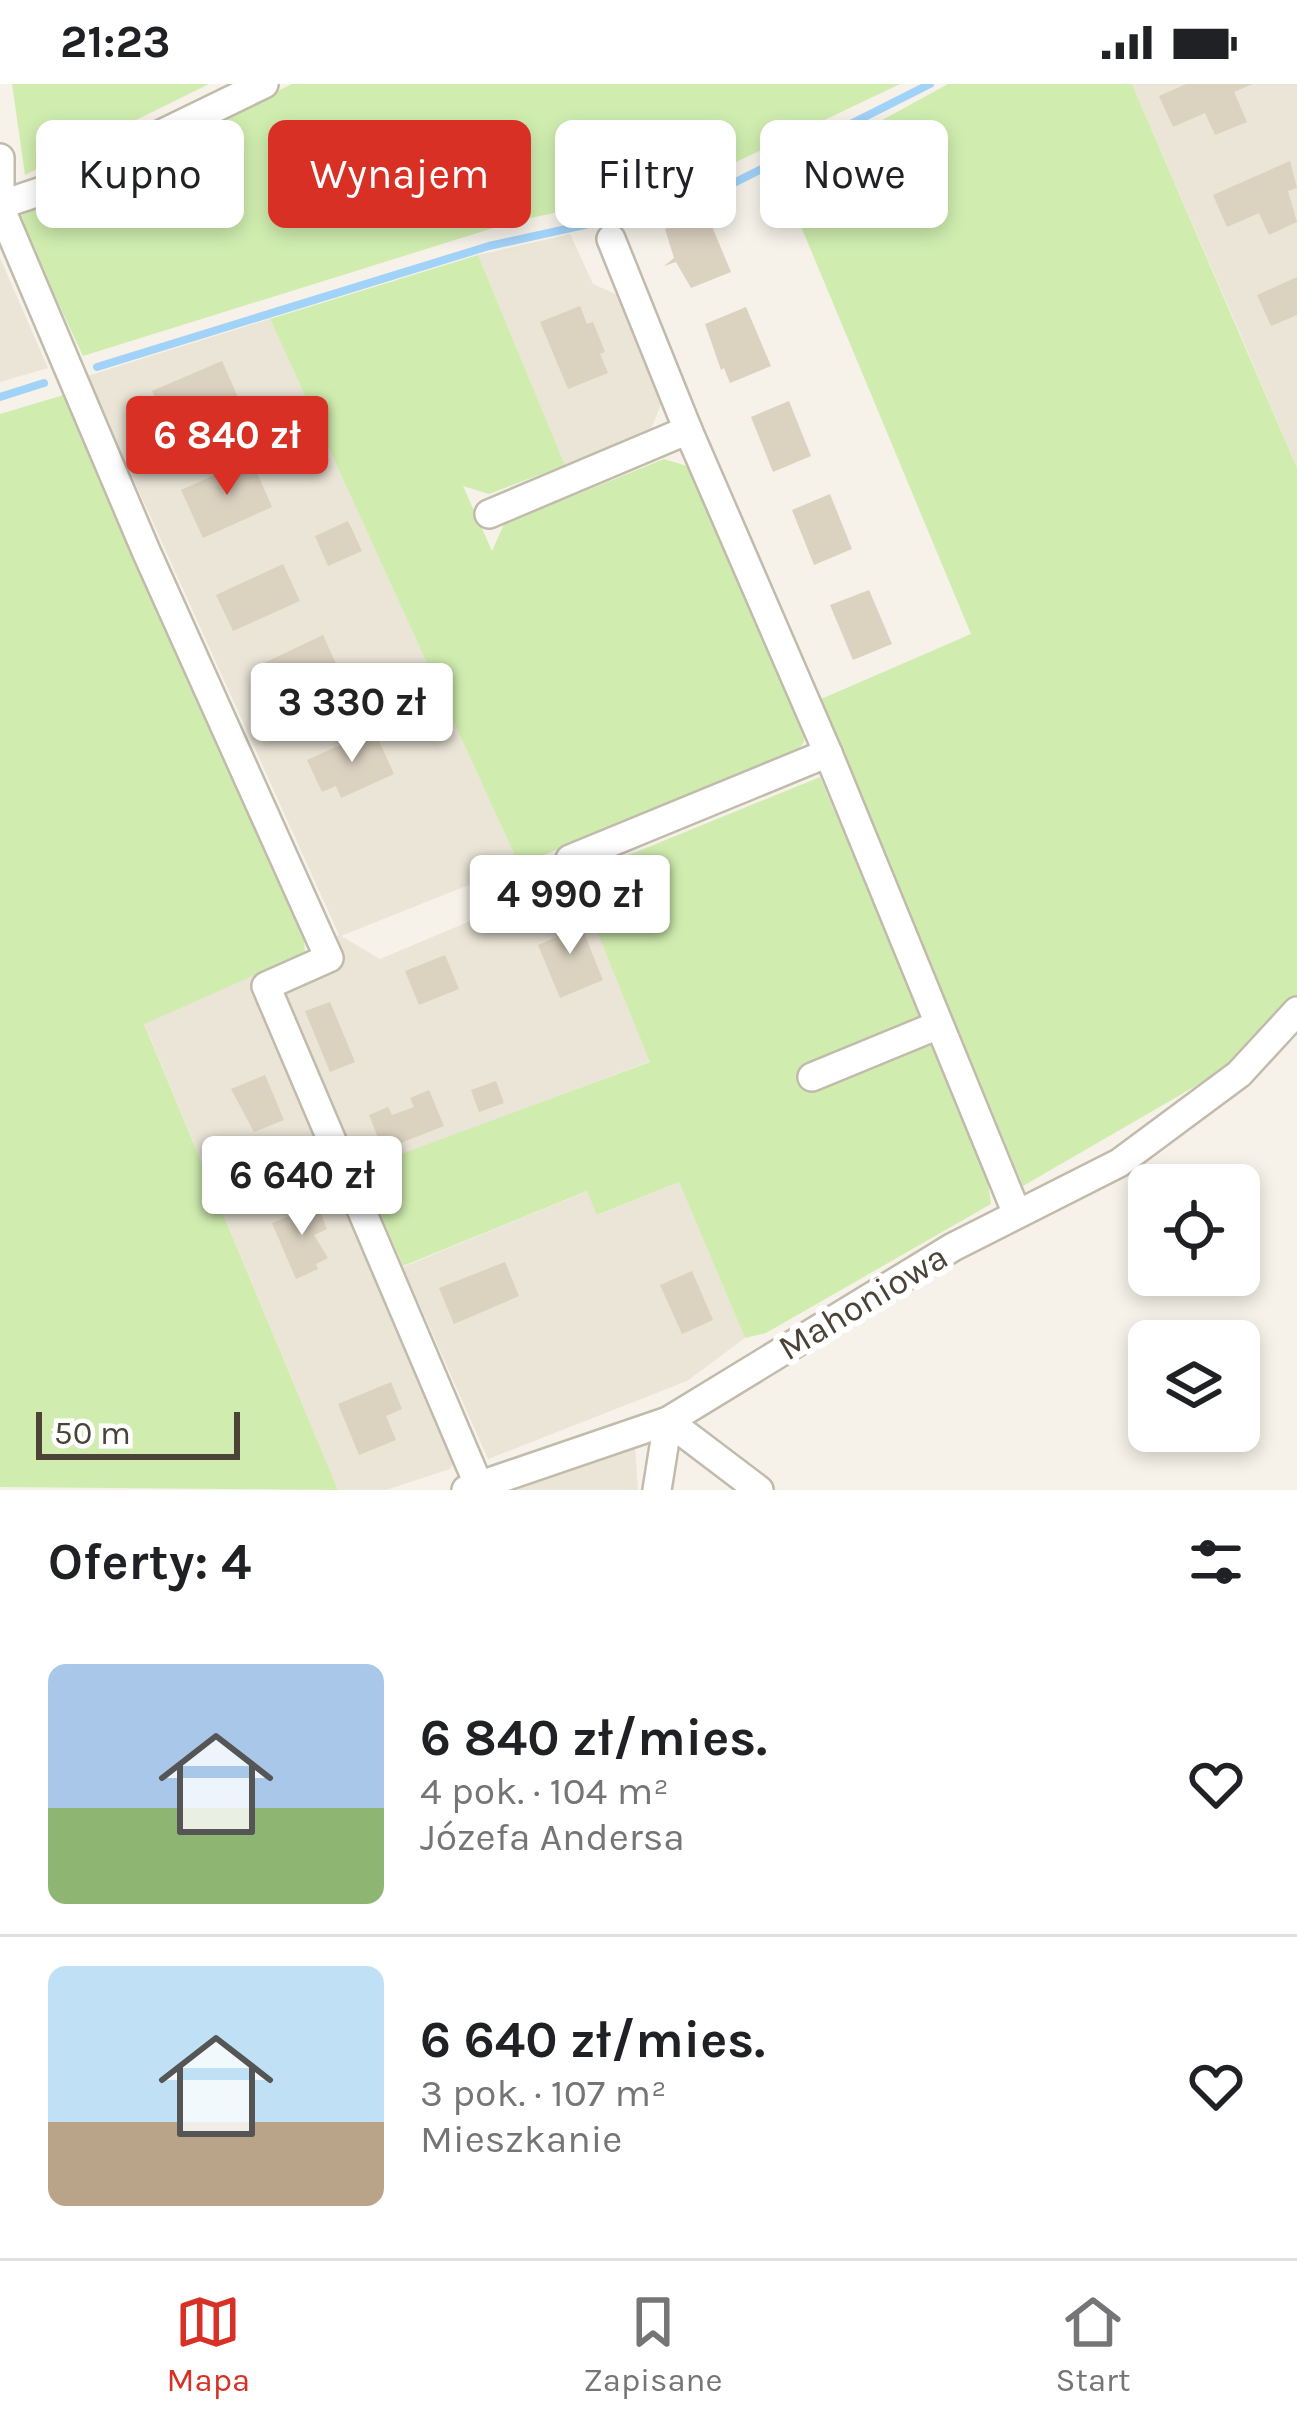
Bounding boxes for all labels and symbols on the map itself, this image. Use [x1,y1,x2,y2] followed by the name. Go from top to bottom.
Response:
[103,396,351,498] pin: 6 840 zł
[228,663,476,765] pin: 3 330 zł
[446,855,694,957] pin: 4 990 zł
[178,1136,426,1238] pin: 6 640 zł
[771,1235,955,1369] street label: Mahoniowa
[36,1406,240,1459] scale bar

